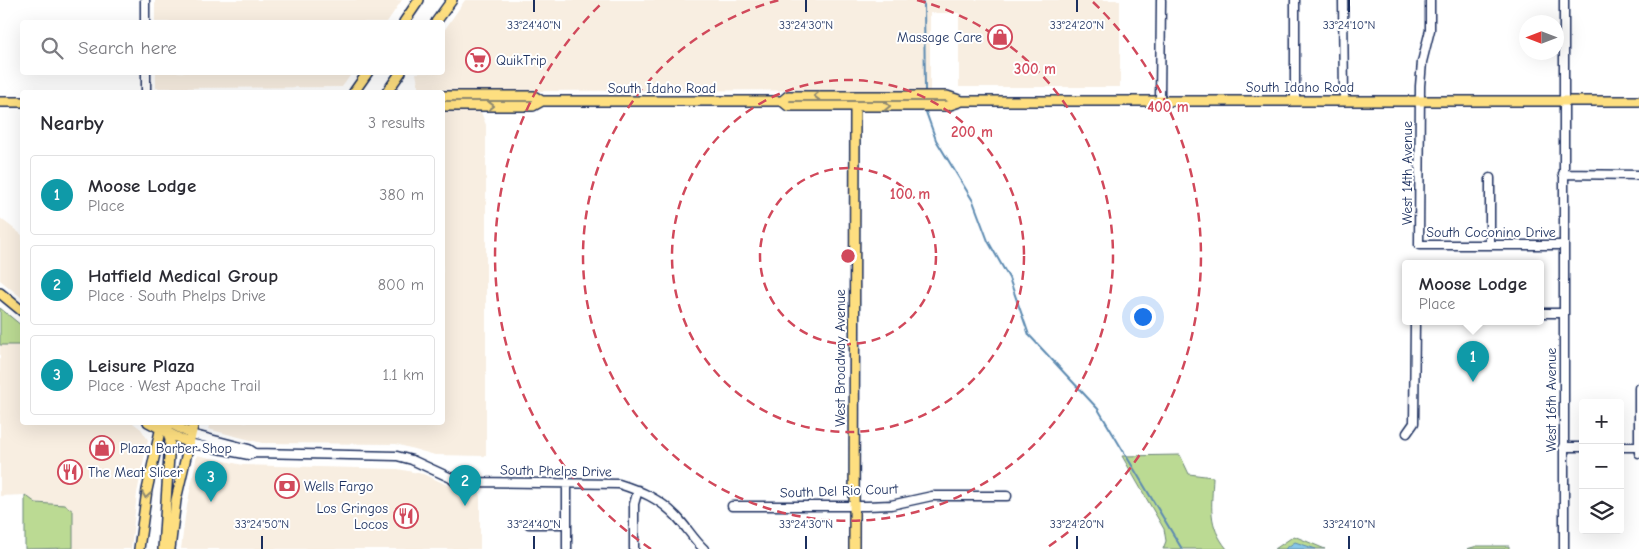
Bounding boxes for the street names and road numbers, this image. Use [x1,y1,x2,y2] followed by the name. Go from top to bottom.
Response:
[1246,79,1354,96] street label: South Idaho Road
[608,80,716,97] street label: South Idaho Road
[1399,121,1416,225] street label: West 14th Avenue
[1426,224,1556,241] street label: South Coconino Drive
[832,289,849,427] street label: West Broadway Avenue
[1543,348,1560,452] street label: West 16th Avenue
[500,462,612,480] street label: South Phelps Drive
[780,480,899,502] street label: South Del Rio Court

